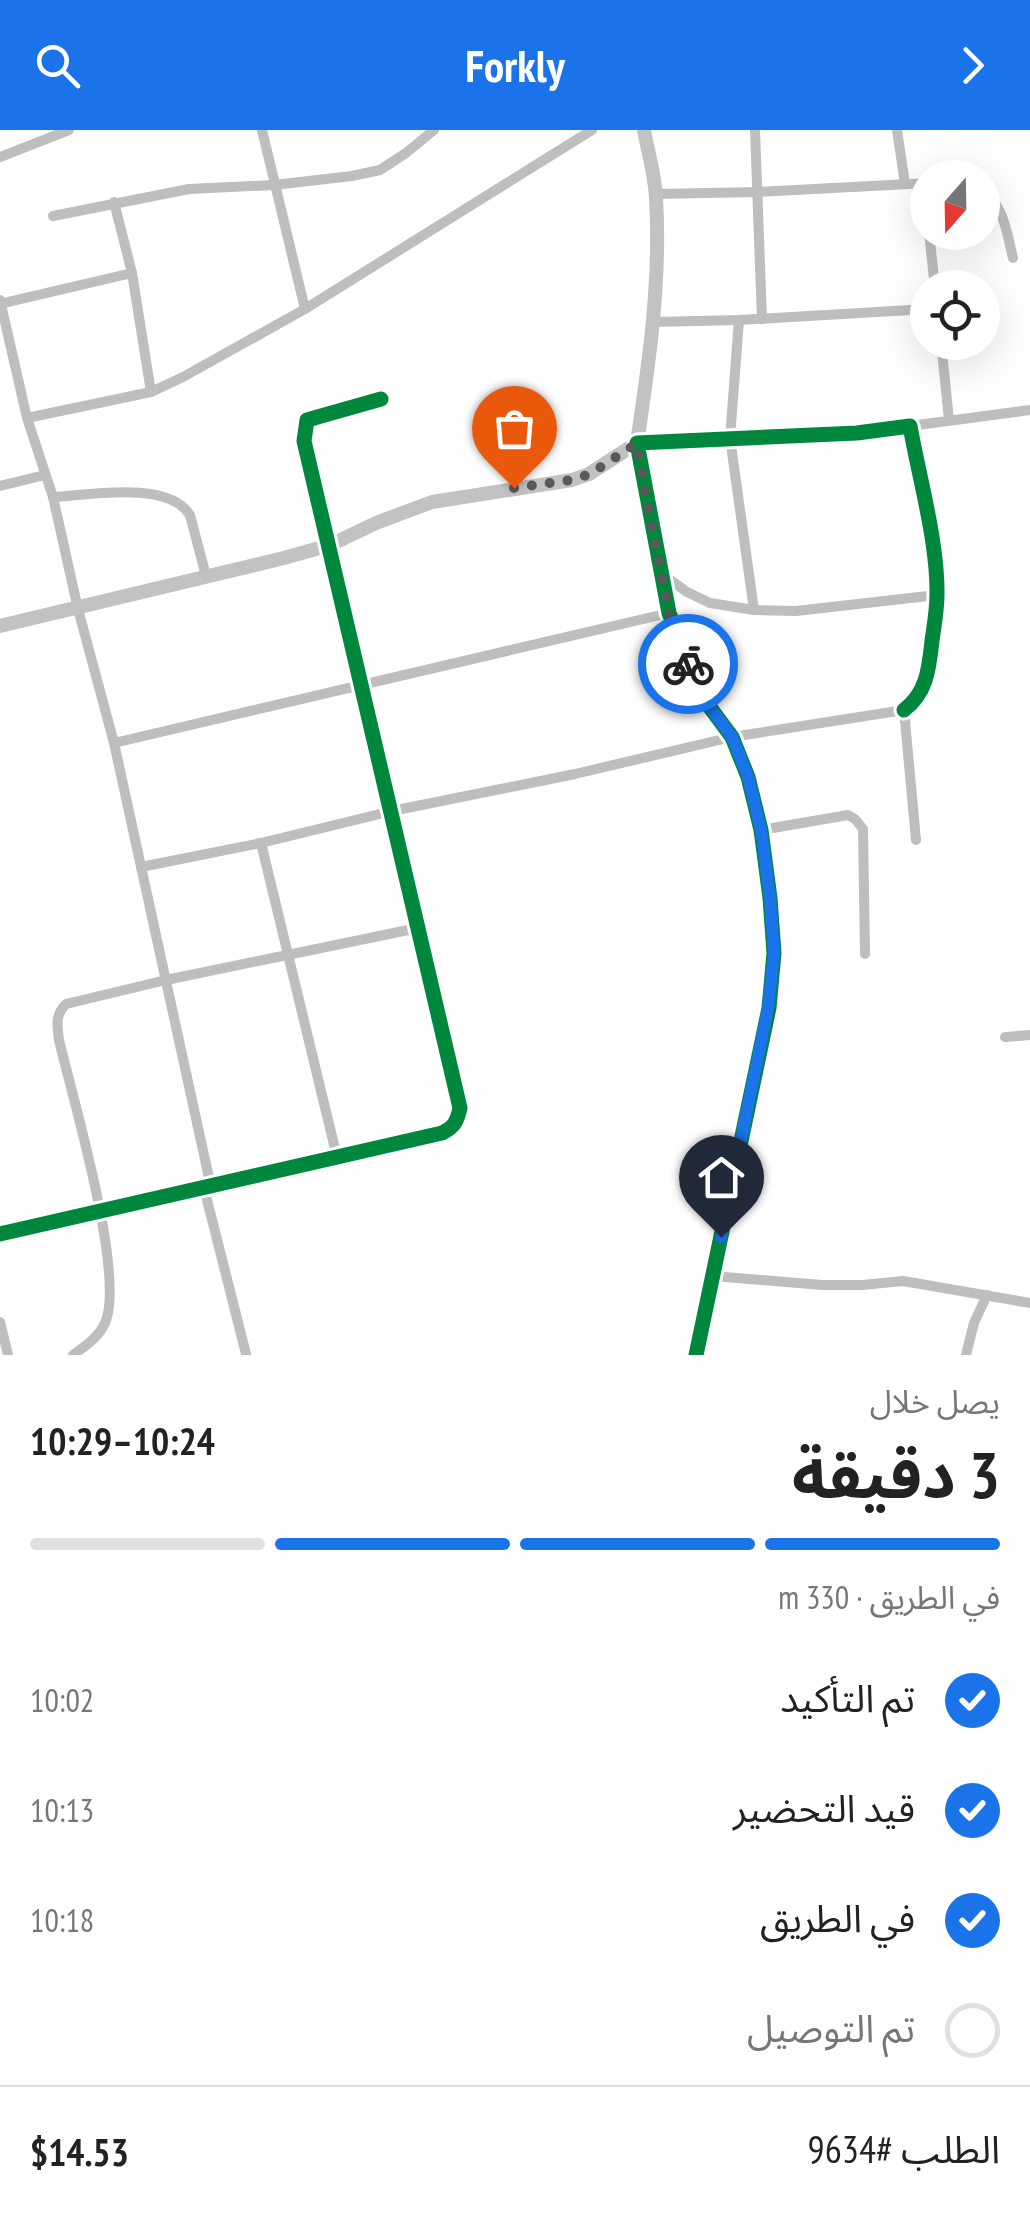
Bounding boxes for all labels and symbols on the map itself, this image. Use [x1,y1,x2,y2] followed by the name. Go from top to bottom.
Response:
[910,160,1000,250] north arrow
[472,386,557,489] pin
[638,614,738,714] courier
[679,1135,764,1238] pin

